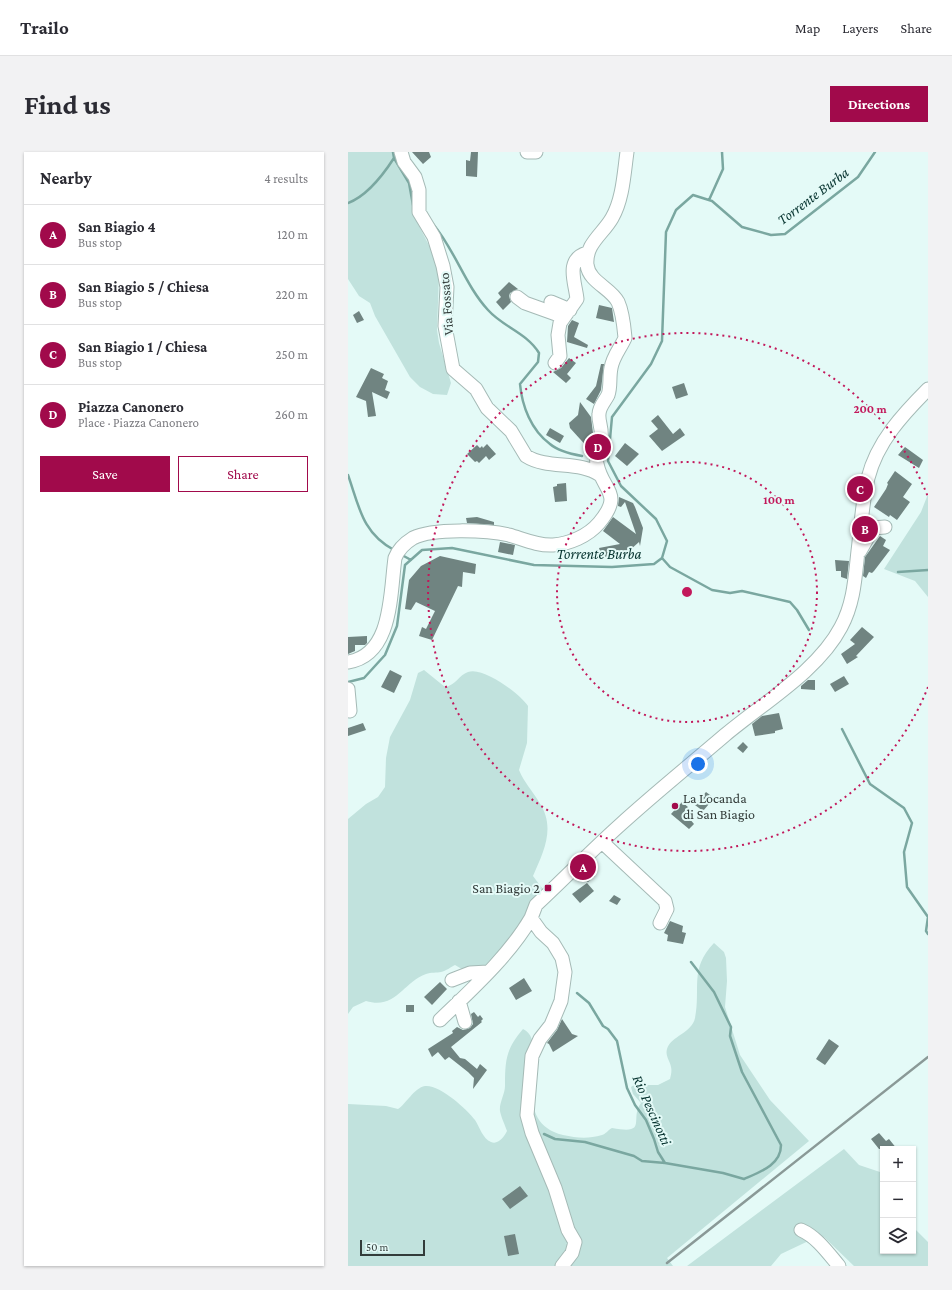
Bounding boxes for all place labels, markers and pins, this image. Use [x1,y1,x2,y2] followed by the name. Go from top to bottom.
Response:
[585,432,611,462] pin: D
[847,474,873,504] pin: C
[852,514,878,544] pin: B
[680,585,694,599] centre of rings
[683,790,755,822] place label: La Locanda di San Biagio
[670,801,680,811] marker: La Locanda di San Biagio
[570,852,596,882] pin: A
[472,880,540,896] place label: San Biagio 2
[543,883,553,893] marker: San Biagio 2

